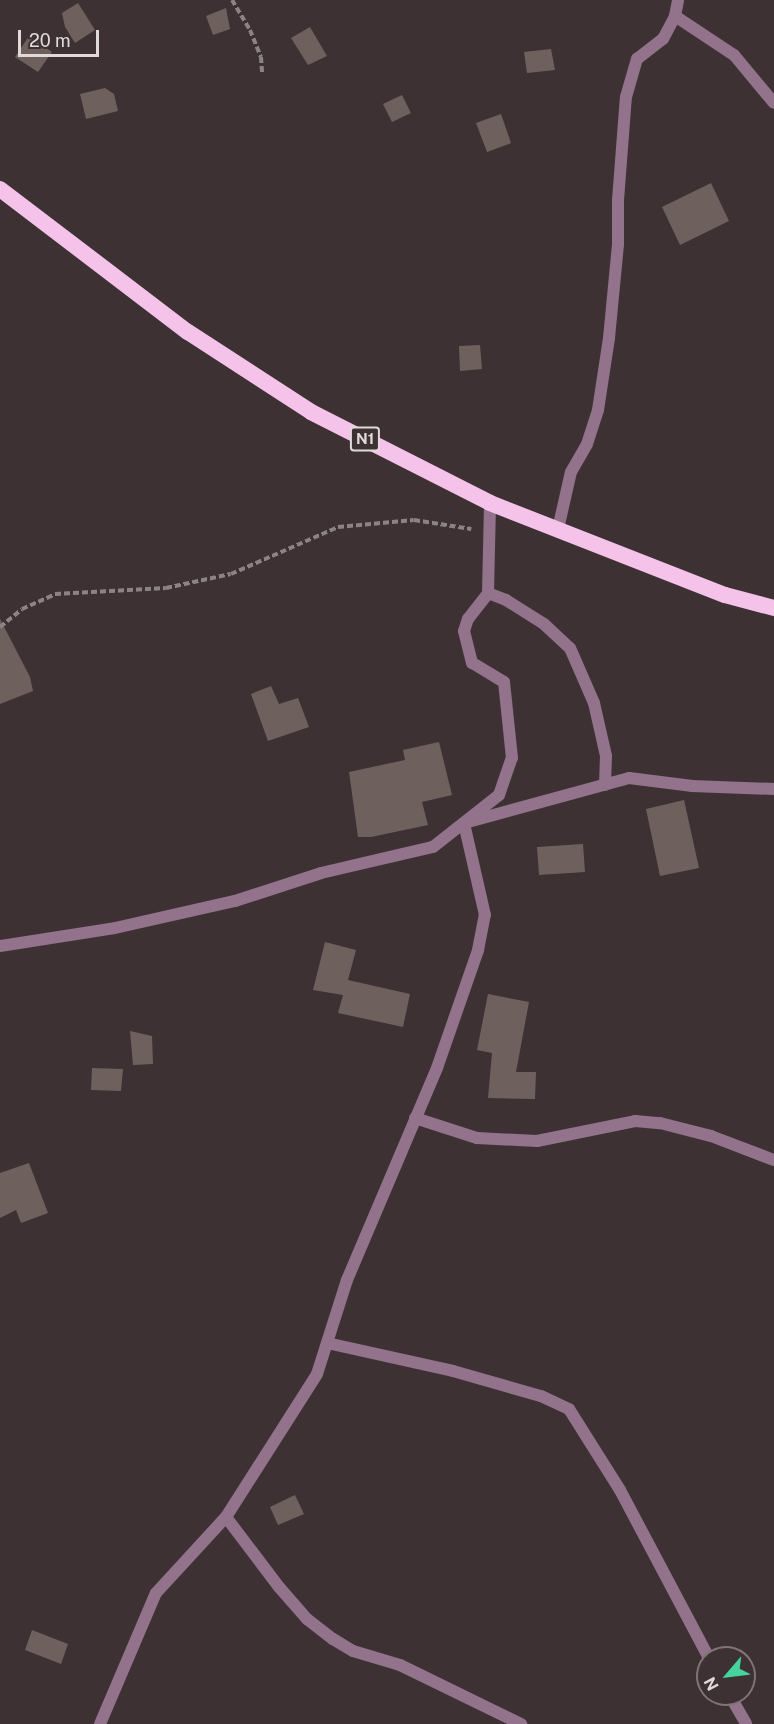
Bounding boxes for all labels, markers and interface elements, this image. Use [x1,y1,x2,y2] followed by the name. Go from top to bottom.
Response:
[21,18,102,56] scale bar
[29,30,71,51] text: 20 m
[348,427,382,451] road number: N1
[696,1646,756,1706] north arrow
[700,1674,723,1694] text: N

